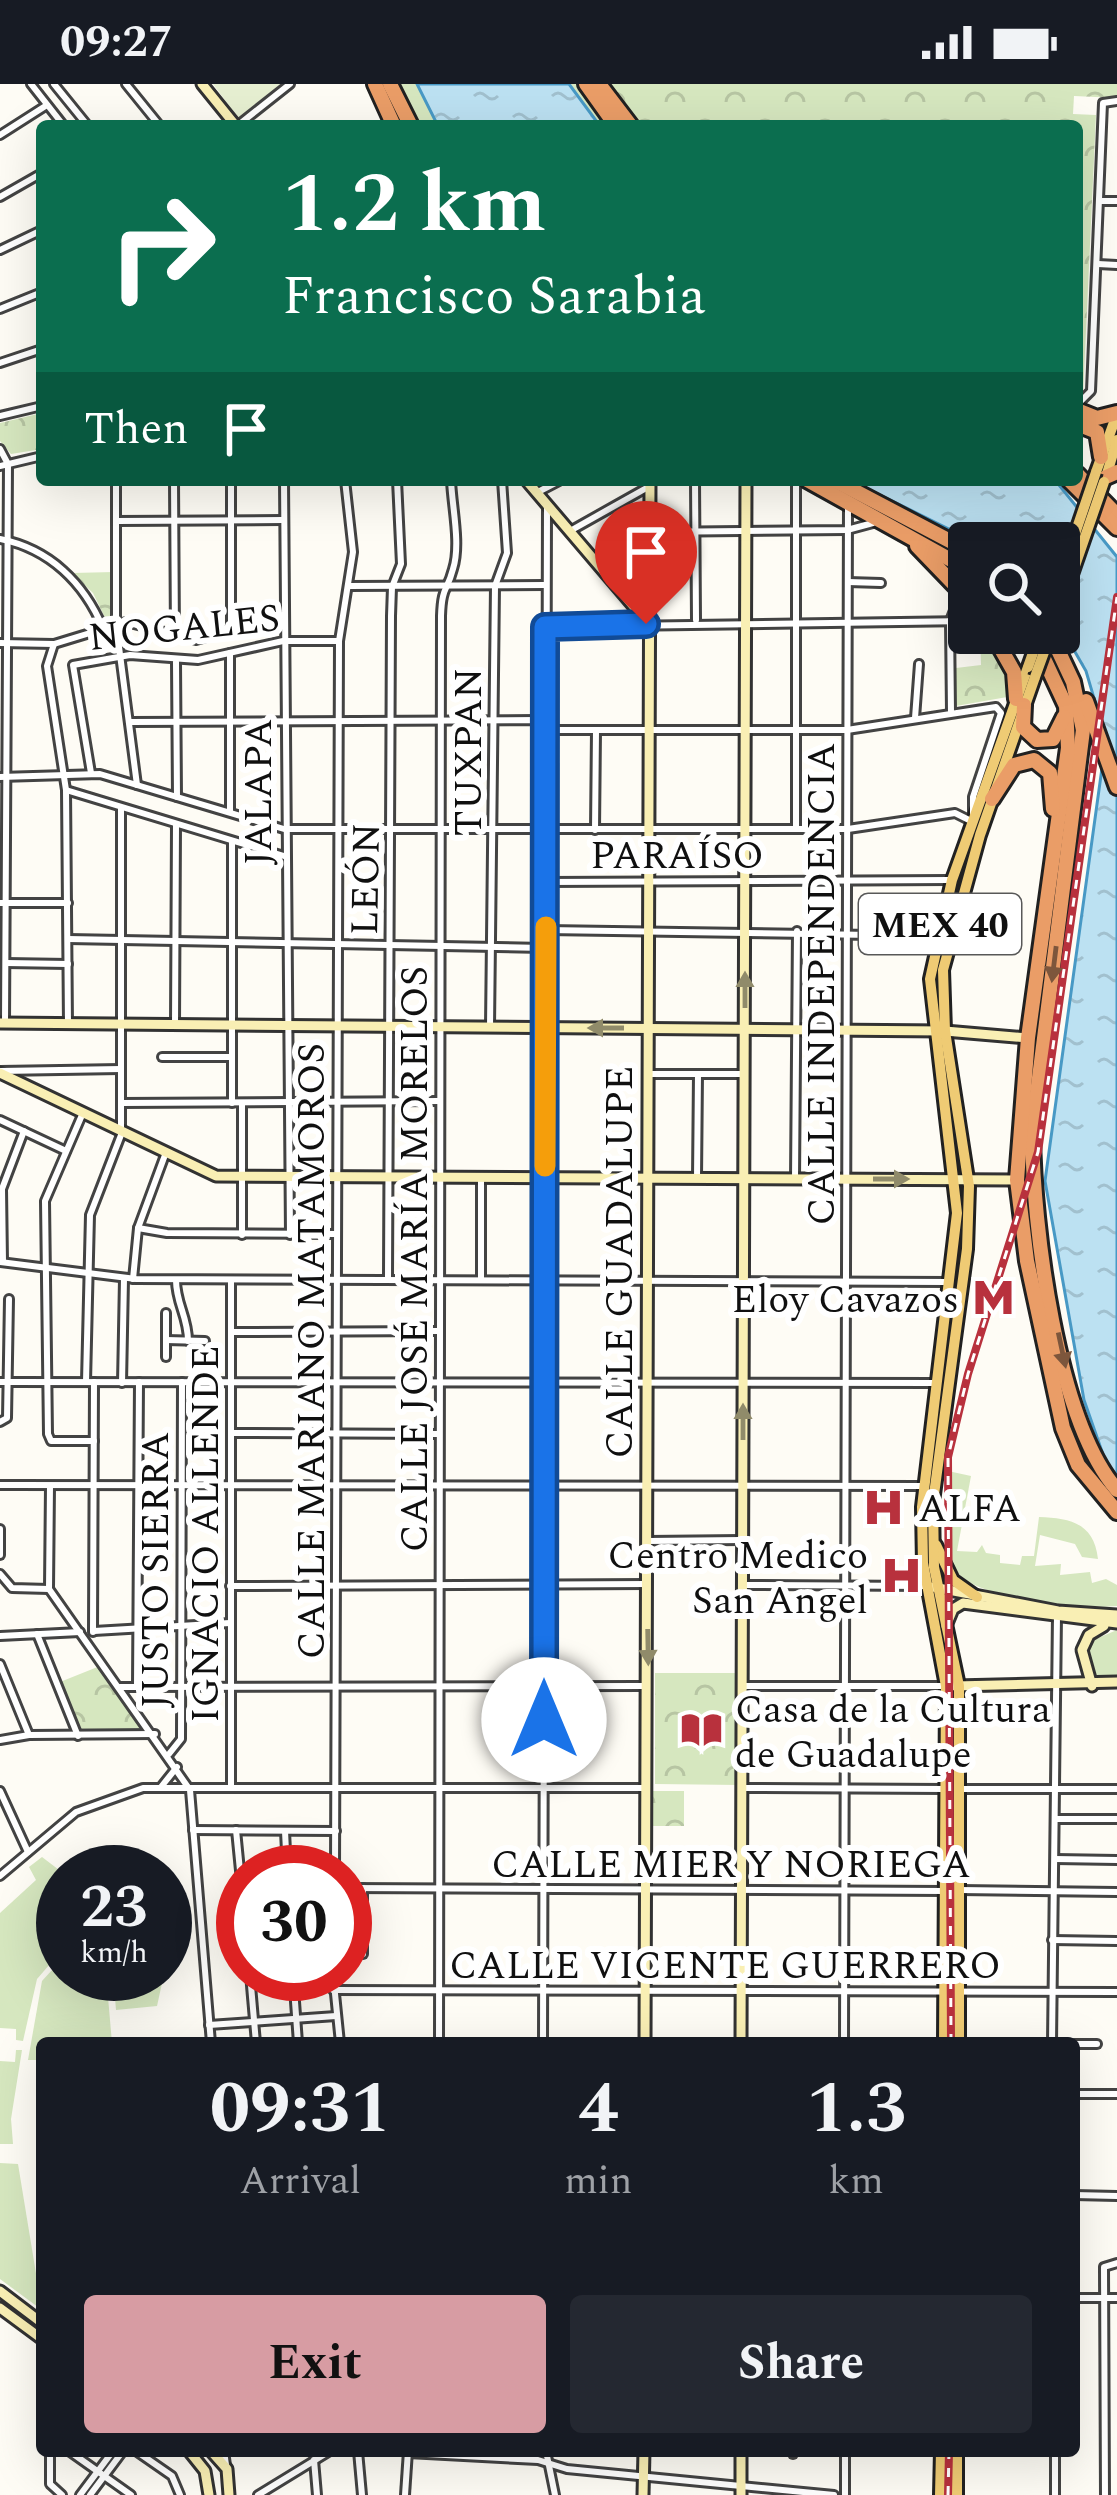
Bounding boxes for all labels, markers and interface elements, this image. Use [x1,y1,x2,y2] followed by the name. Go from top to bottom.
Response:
[60,8,173,77] text: 09:27
[282,141,546,269] text: 1.2 km
[84,168,240,324] icon: right
[282,256,706,338] text: Francisco Sarabia
[84,395,189,464] text: Then
[213,396,279,462] icon: arrive
[595,501,697,624] pin
[613,519,679,585] icon: arrive
[948,522,1080,654] map controls
[948,522,1080,654] button: search
[86,589,283,668] street label: NOGALES
[440,668,499,836] street label: TUXPAN
[230,718,289,866] street label: JALAPA
[793,743,852,1225] street label: CALLE INDEPENDENCIA
[336,822,397,936] street label: LEÓN
[590,827,764,886] street label: PARAÍSO
[859,894,1021,954] road number: MEX 40
[1045,946,1064,983] one-way arrow
[386,966,445,1552] street label: CALLE JOSÉ MARÍA MORELOS
[735,970,755,1008] one-way arrow
[586,1019,624,1038] one-way arrow
[283,1043,342,1659] street label: CALLE MARIANO MATAMOROS
[591,1066,650,1458] street label: CALLE GUADALUPE
[873,1169,911,1189] one-way arrow
[731,1271,959,1330] place label: Eloy Cavazos
[970,1275,1016,1321] metro station icon: Eloy Cavazos
[1053,1332,1072,1370] one-way arrow
[177,1345,236,1723] street label: IGNACIO ALLENDE
[733,1402,753,1440] one-way arrow
[127,1431,186,1709] street label: JUSTO SIERRA
[918,1480,1021,1539] place label: ALFA
[861,1484,907,1530] hospital icon: ALFA
[608,1527,868,1631] place label: Centro Medico San Angel
[879,1553,925,1599] hospital icon: Centro Medico San Angel
[639,1629,658,1667] one-way arrow
[481,1657,607,1783] position arrow
[735,1681,1051,1785] place label: Casa de la Cultura de Guadalupe
[678,1707,724,1753] library icon: Casa de la Cultura de Guadalupe
[491,1836,971,1895] street label: CALLE MIER Y NORIEGA
[216,1845,372,2001] speed limit sign: 30
[80,1862,148,1954] text: 23
[80,1930,148,1976] text: km/h
[449,1937,1001,1996] street label: CALLE VICENTE GUERRERO
[210,2055,391,2164] text: 09:31
[578,2055,619,2164] text: 4
[806,2055,906,2164] text: 1.3
[239,2152,361,2211] text: Arrival
[564,2152,633,2211] text: min
[829,2152,884,2211] text: km
[84,2295,546,2433] button: Exit
[570,2295,1032,2433] button: Share

